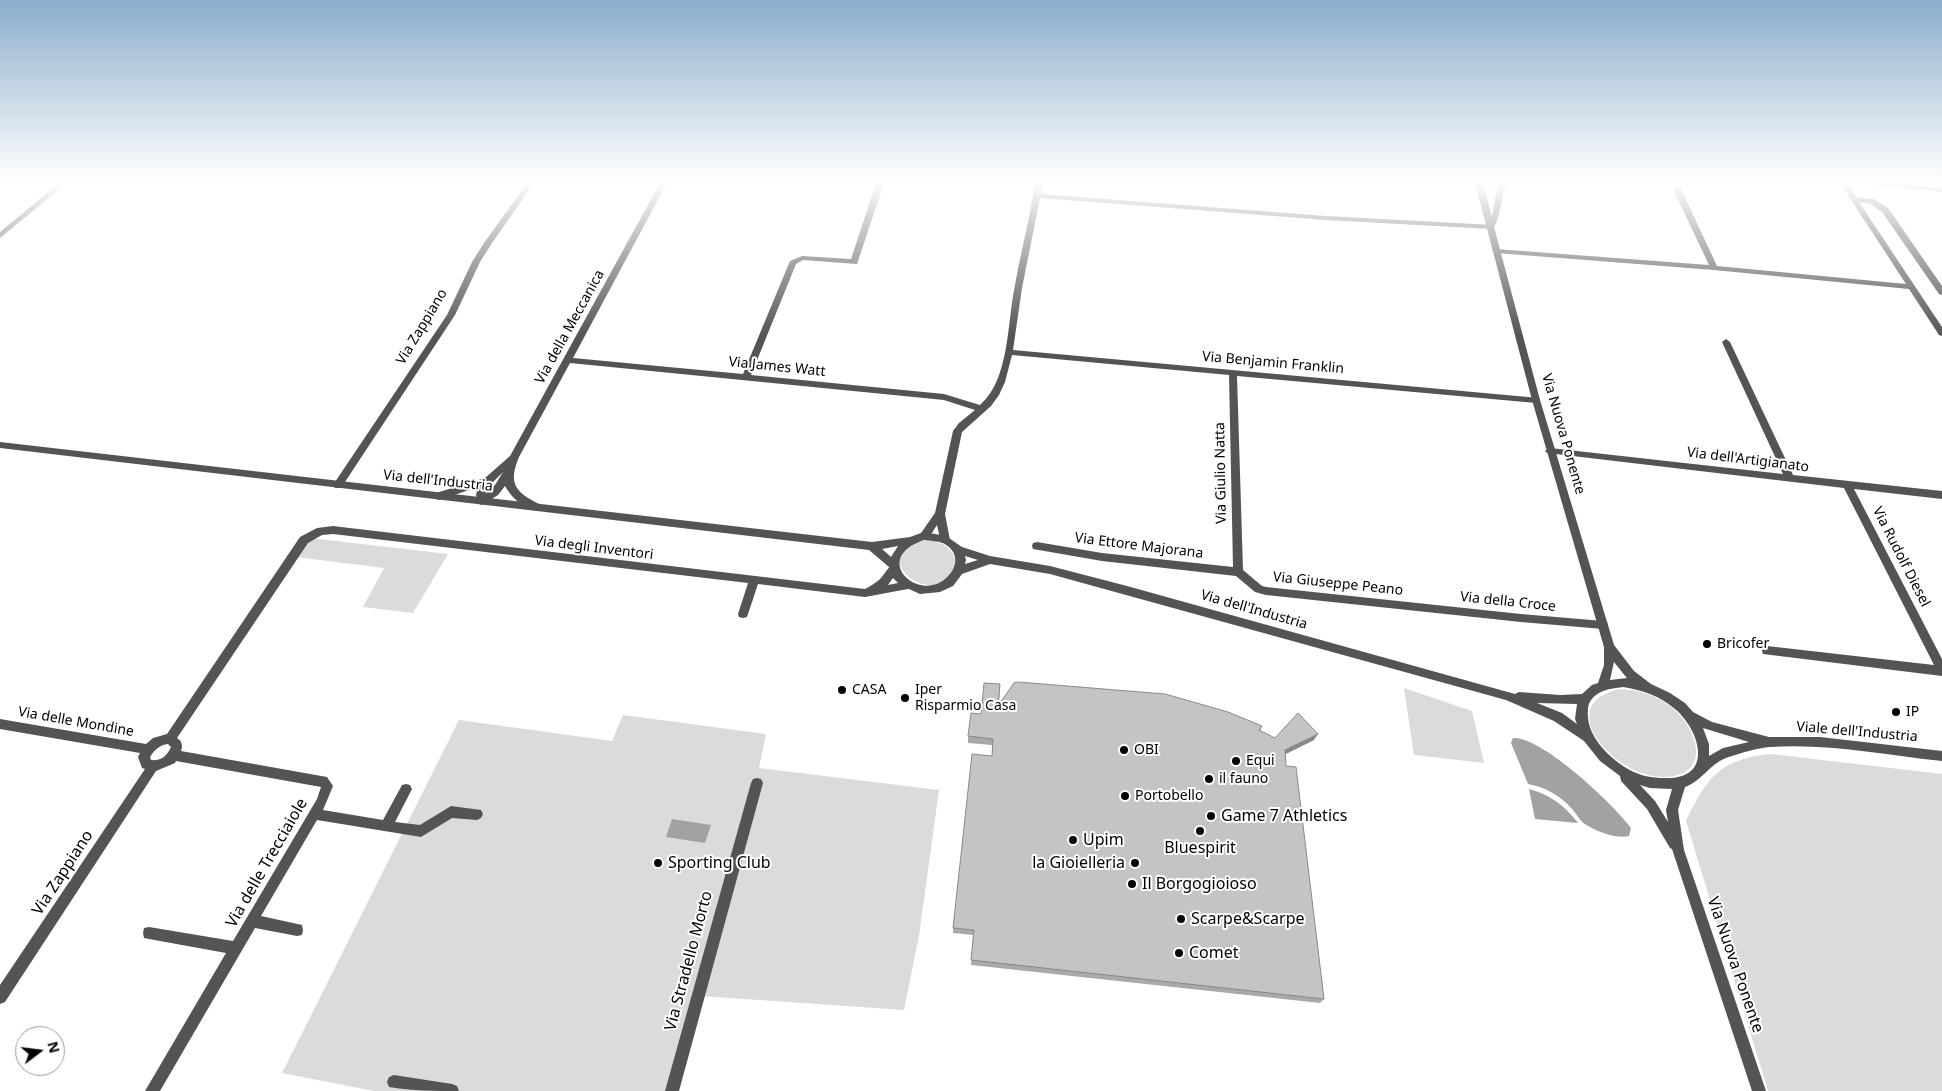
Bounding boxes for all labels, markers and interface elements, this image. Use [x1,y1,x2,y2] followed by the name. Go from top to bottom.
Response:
[532,267,608,387] street label: Via della Meccanica
[393,286,451,368] street label: Via Zappiano
[1201,348,1345,378] street label: Via Benjamin Franklin
[728,354,826,380] street label: Via James Watt
[1538,372,1588,496] street label: Via Nuova Ponente
[1212,422,1230,524] street label: Via Giulio Natta
[1686,444,1810,476] street label: Via dell'Artigianato
[382,467,494,495] street label: Via dell'Industria
[1869,504,1933,610] street label: Via Rudolf Diesel
[1074,530,1204,562] street label: Via Ettore Majorana
[534,532,654,564] street label: Via degli Inventori
[1272,569,1404,599] street label: Via Giuseppe Peano
[1199,587,1309,633] street label: Via dell'Industria
[1459,589,1557,615] street label: Via della Croce
[1717,636,1769,652] place label: Bricofer
[1701,638,1713,650] marker: Bricofer
[852,682,886,698] place label: CASA
[915,682,1016,714] place label: Iper Risparmio Casa
[836,684,848,696] marker: CASA
[899,692,911,704] marker: Iper Risparmio Casa
[17,704,135,740] street label: Via delle Mondine
[1906,704,1919,720] place label: IP
[1890,706,1902,718] marker: IP
[1796,718,1918,746] street label: Viale dell'Industria
[1134,742,1159,758] place label: OBI
[1118,744,1130,756] marker: OBI
[1246,753,1275,769] place label: Equi
[1230,755,1242,767] marker: Equi
[1219,771,1268,787] place label: il fauno
[1203,773,1215,785] marker: il fauno
[1135,788,1203,804] place label: Portobello
[1119,790,1131,802] marker: Portobello
[222,795,312,931] street label: Via delle Trecciaiole
[1221,806,1347,826] place label: Game 7 Athletics
[1205,810,1217,822] marker: Game 7 Athletics
[1194,825,1206,837] marker: Bluespirit
[28,827,98,919] street label: Via Zappiano
[1083,830,1124,850] place label: Upim
[1067,834,1079,846] marker: Upim
[1164,838,1236,858] place label: Bluespirit
[668,853,771,873] place label: Sporting Club
[1032,853,1125,873] place label: la Gioielleria
[652,857,664,869] marker: Sporting Club
[1129,857,1141,869] marker: la Gioielleria
[1142,874,1257,894] place label: Il Borgogioioso
[1126,878,1138,890] marker: Il Borgogioioso
[661,889,717,1033] street label: Via Stradello Morto
[1703,895,1767,1035] street label: Via Nuova Ponente
[1191,909,1305,929] place label: Scarpe&Scarpe
[1175,913,1187,925] marker: Scarpe&Scarpe
[1189,943,1239,963] place label: Comet
[1173,947,1185,959] marker: Comet
[15,1026,65,1076] north arrow
[43,1039,65,1055] text: N

